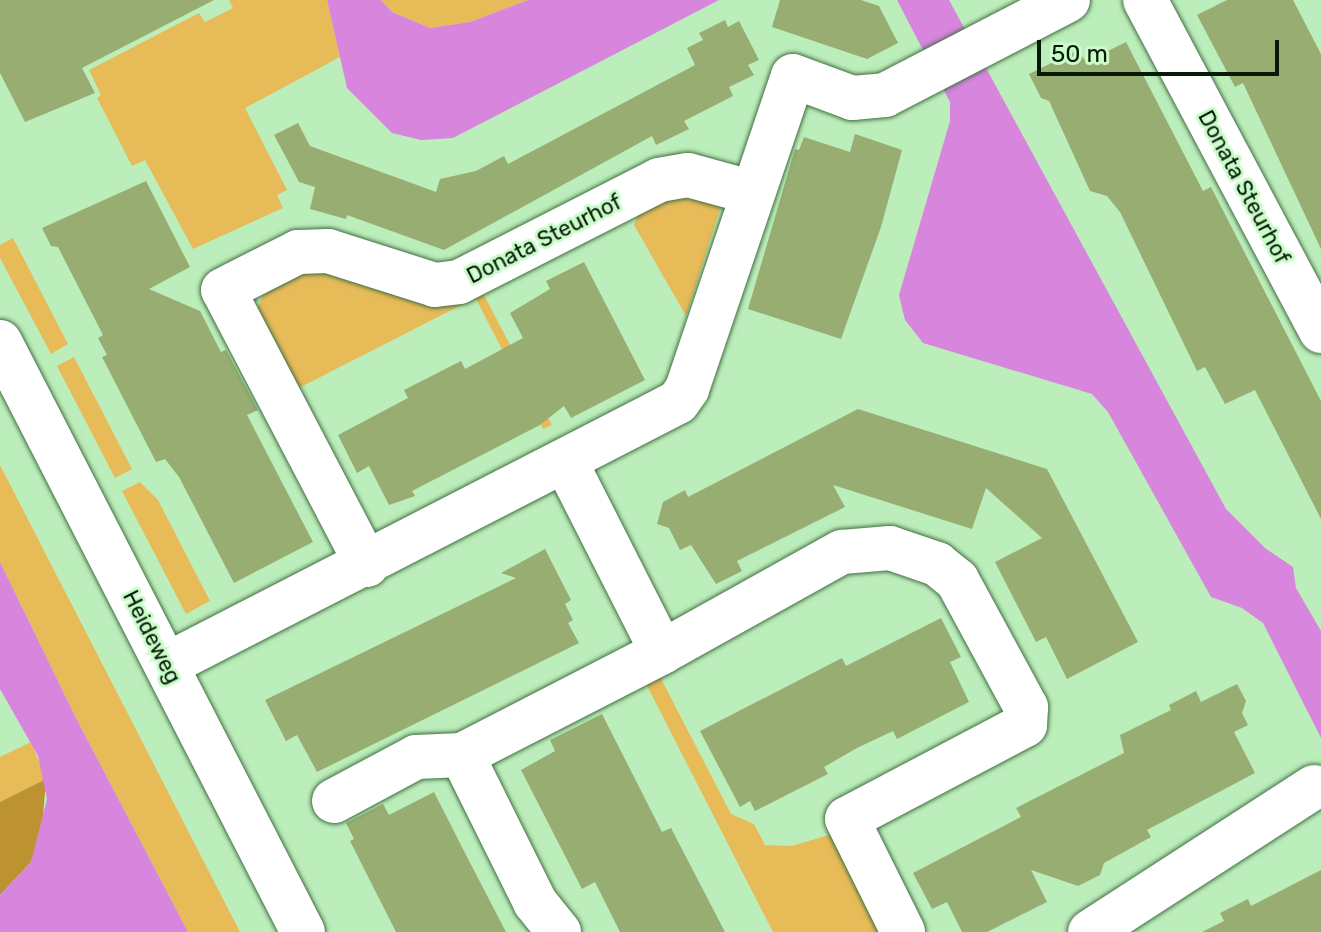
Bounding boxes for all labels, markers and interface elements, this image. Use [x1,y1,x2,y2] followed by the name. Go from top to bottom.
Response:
[1041,24,1283,74] scale bar
[1051,40,1108,68] text: 50 m
[1192,106,1296,268] street label: Donata Steurhof
[462,189,626,289] street label: Donata Steurhof
[117,586,187,688] street label: Heideweg

